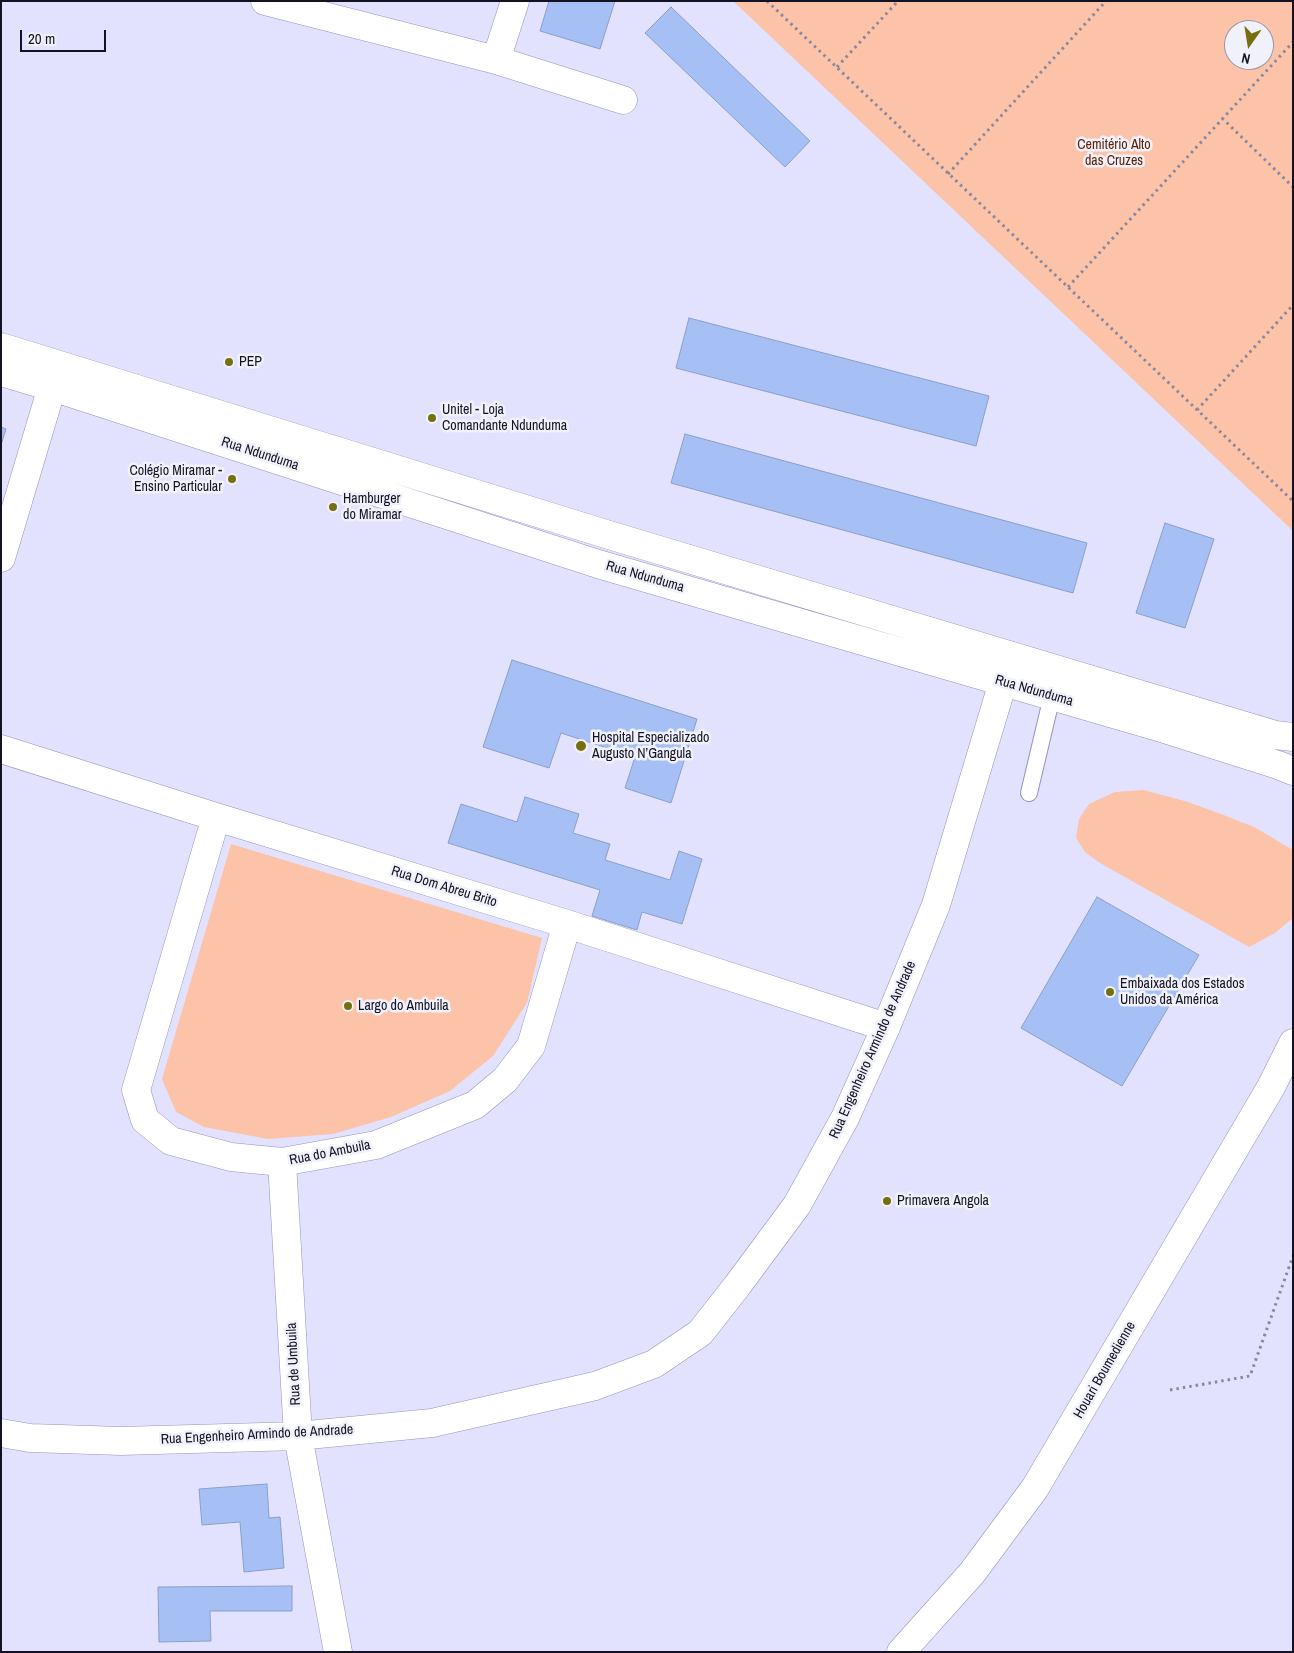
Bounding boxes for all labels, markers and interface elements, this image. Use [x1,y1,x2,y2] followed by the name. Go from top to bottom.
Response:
[22,20,109,52] scale bar
[1224,20,1274,70] north arrow
[28,28,55,49] text: 20 m
[1240,49,1252,68] text: N
[1077,137,1151,170] park label: Cemitério Alto das Cruzes
[239,354,262,370] place label: PEP
[223,356,235,368] marker: PEP
[442,402,567,434] place label: Unitel - Loja Comandante Ndunduma
[426,412,438,424] marker: Unitel - Loja Comandante Ndunduma
[219,434,301,474] street label: Rua Ndunduma
[130,463,222,496] place label: Colégio Miramar - Ensino Particular
[226,473,238,485] marker: Colégio Miramar - Ensino Particular
[343,491,402,524] place label: Hamburger do Miramar
[327,501,339,513] marker: Hamburger do Miramar
[604,558,686,596] street label: Rua Ndunduma
[993,672,1075,710] street label: Rua Ndunduma
[592,730,709,762] place label: Hospital Especializado Augusto N’Gangula
[574,739,588,753] marker: Hospital Especializado Augusto N’Gangula
[389,863,499,911] street label: Rua Dom Abreu Brito
[826,959,920,1141] street label: Rua Engenheiro Armindo de Andrade
[1120,976,1244,1009] place label: Embaixada dos Estados Unidos da América
[1104,986,1116,998] marker: Embaixada dos Estados Unidos da América
[358,998,449,1014] place label: Largo do Ambuila
[342,1000,354,1012] marker: Largo do Ambuila
[288,1137,372,1169] street label: Rua do Ambuila
[897,1193,989,1209] place label: Primavera Angola
[881,1195,893,1207] marker: Primavera Angola
[1070,1319,1140,1421] street label: Houari Boumedienne
[283,1322,305,1406] street label: Rua de Umbuila
[160,1422,354,1448] street label: Rua Engenheiro Armindo de Andrade

